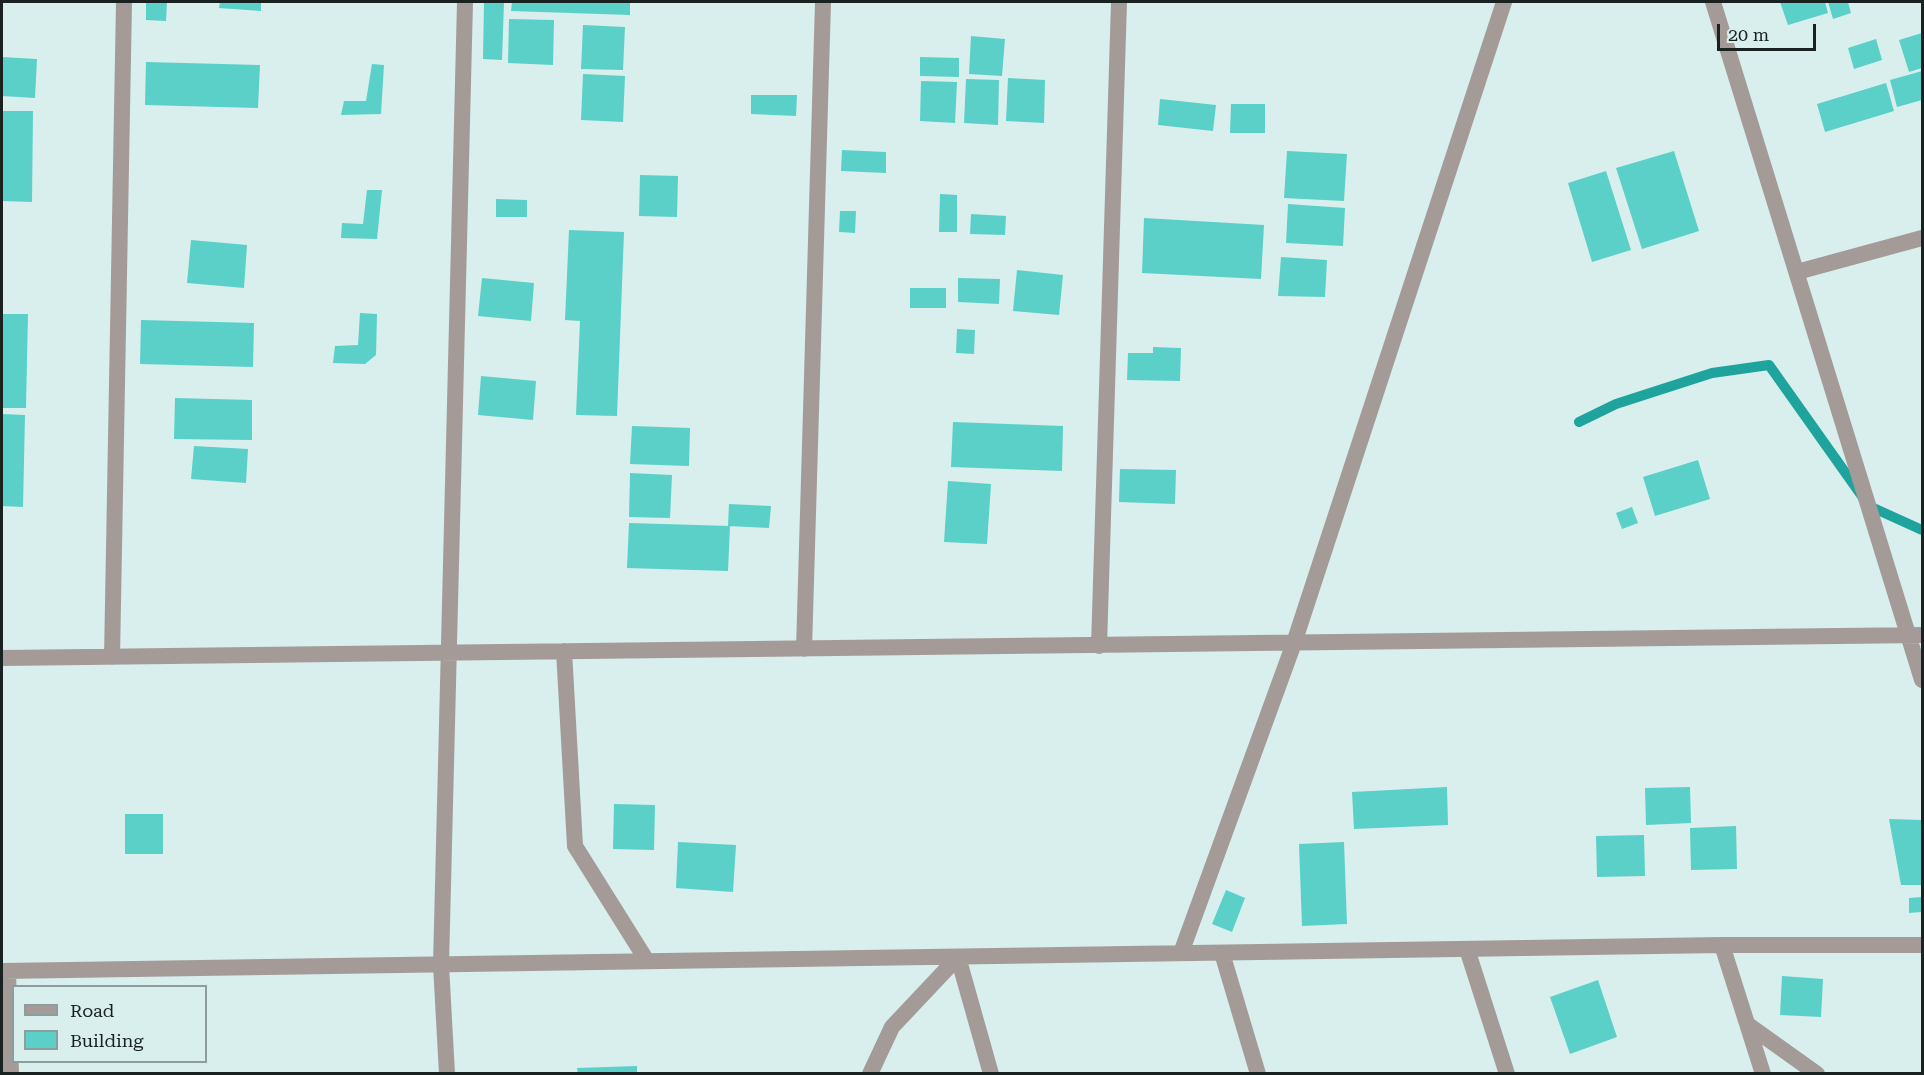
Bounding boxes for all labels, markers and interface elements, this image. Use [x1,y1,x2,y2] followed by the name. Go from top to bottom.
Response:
[1720,12,1819,50] scale bar
[1728,24,1769,45] text: 20 m
[12,985,207,1063] legend
[70,1000,114,1021] text: Road
[70,1030,144,1051] text: Building

